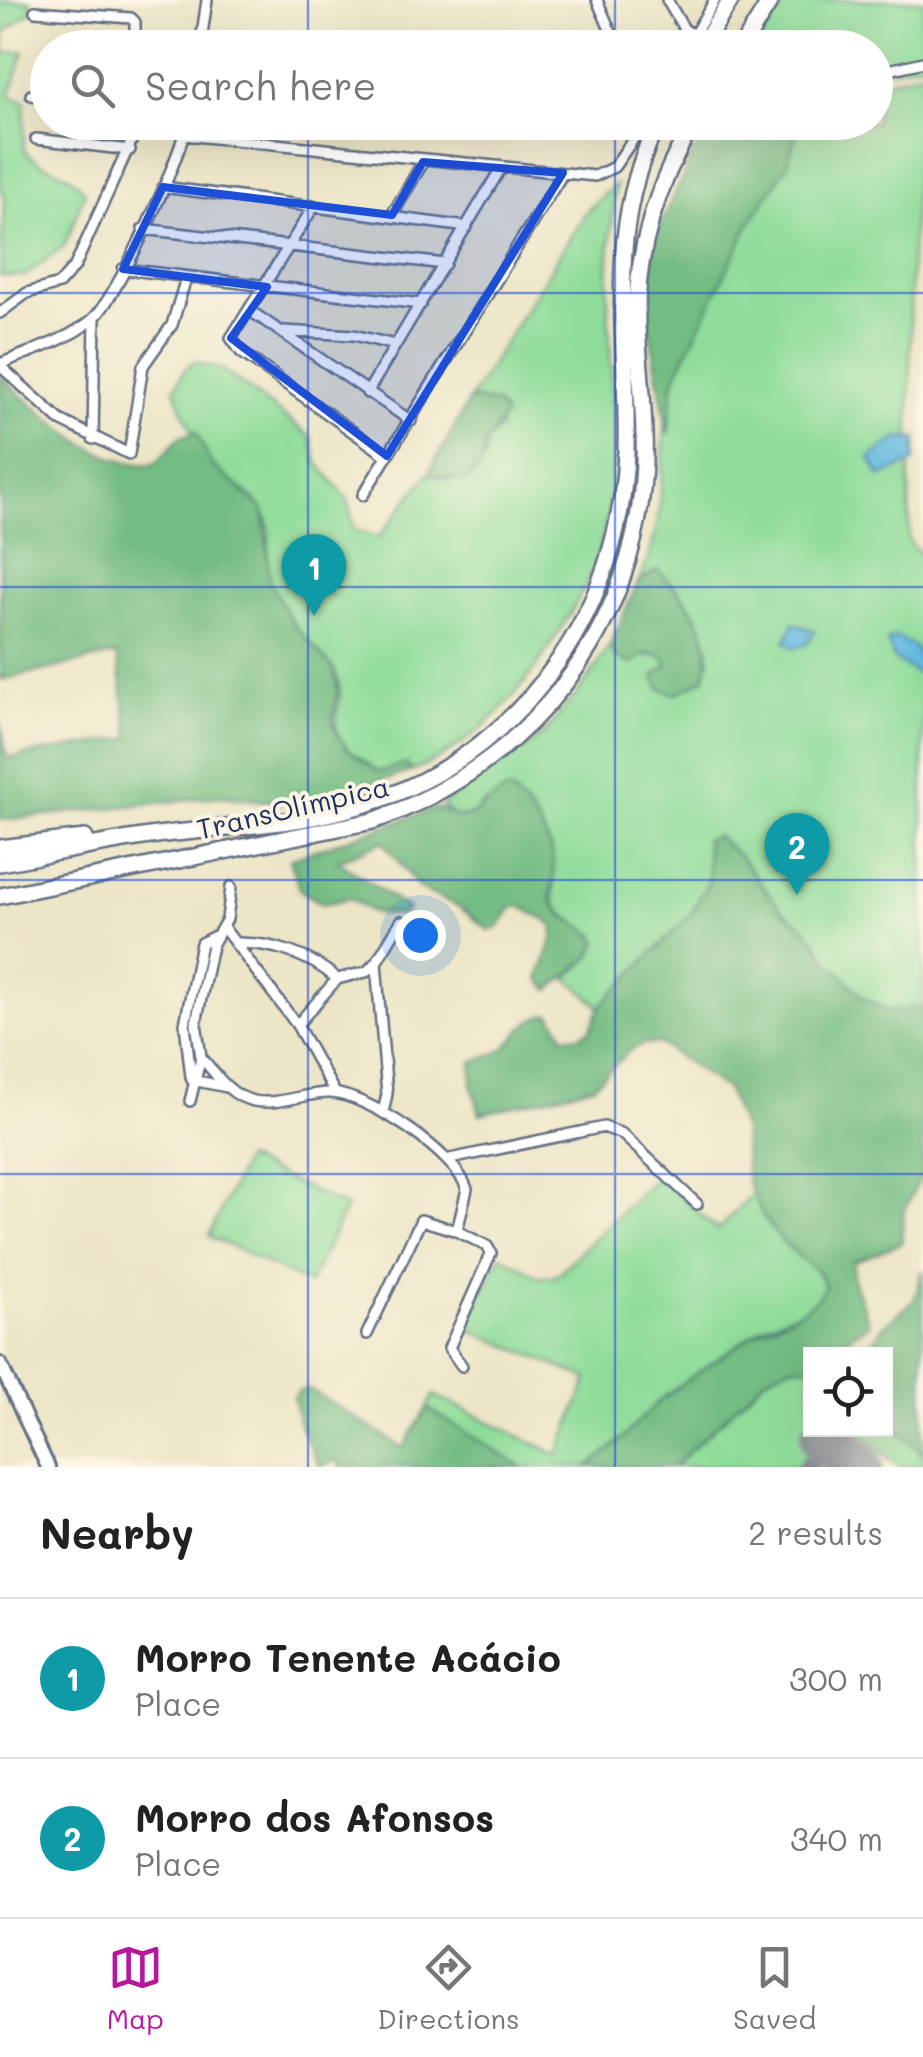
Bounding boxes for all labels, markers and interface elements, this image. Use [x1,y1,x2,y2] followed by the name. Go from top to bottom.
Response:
[30,30,893,140] search box
[65,58,120,113] icon: search
[145,60,376,110] text: Search here
[282,534,346,616] pin: 1
[193,767,392,847] street label: TransOlímpica
[764,812,830,895] pin: 2
[395,910,446,961] your location
[803,1347,893,1437] map controls
[803,1347,893,1437] button: locate
[40,1505,194,1560] text: Nearby
[748,1511,883,1553] text: 2 results
[135,1632,561,1682] text: Morro Tenente Acácio
[65,1657,80,1699] text: 1
[789,1657,883,1699] text: 300 m
[135,1682,221,1724] text: Place
[135,1792,494,1842] text: Morro dos Afonsos
[64,1817,81,1859] text: 2
[790,1817,883,1859] text: 340 m
[135,1842,221,1884] text: Place
[107,1940,164,2036] tab: Map
[377,1940,520,2036] tab: Directions
[733,1940,816,2036] tab: Saved

